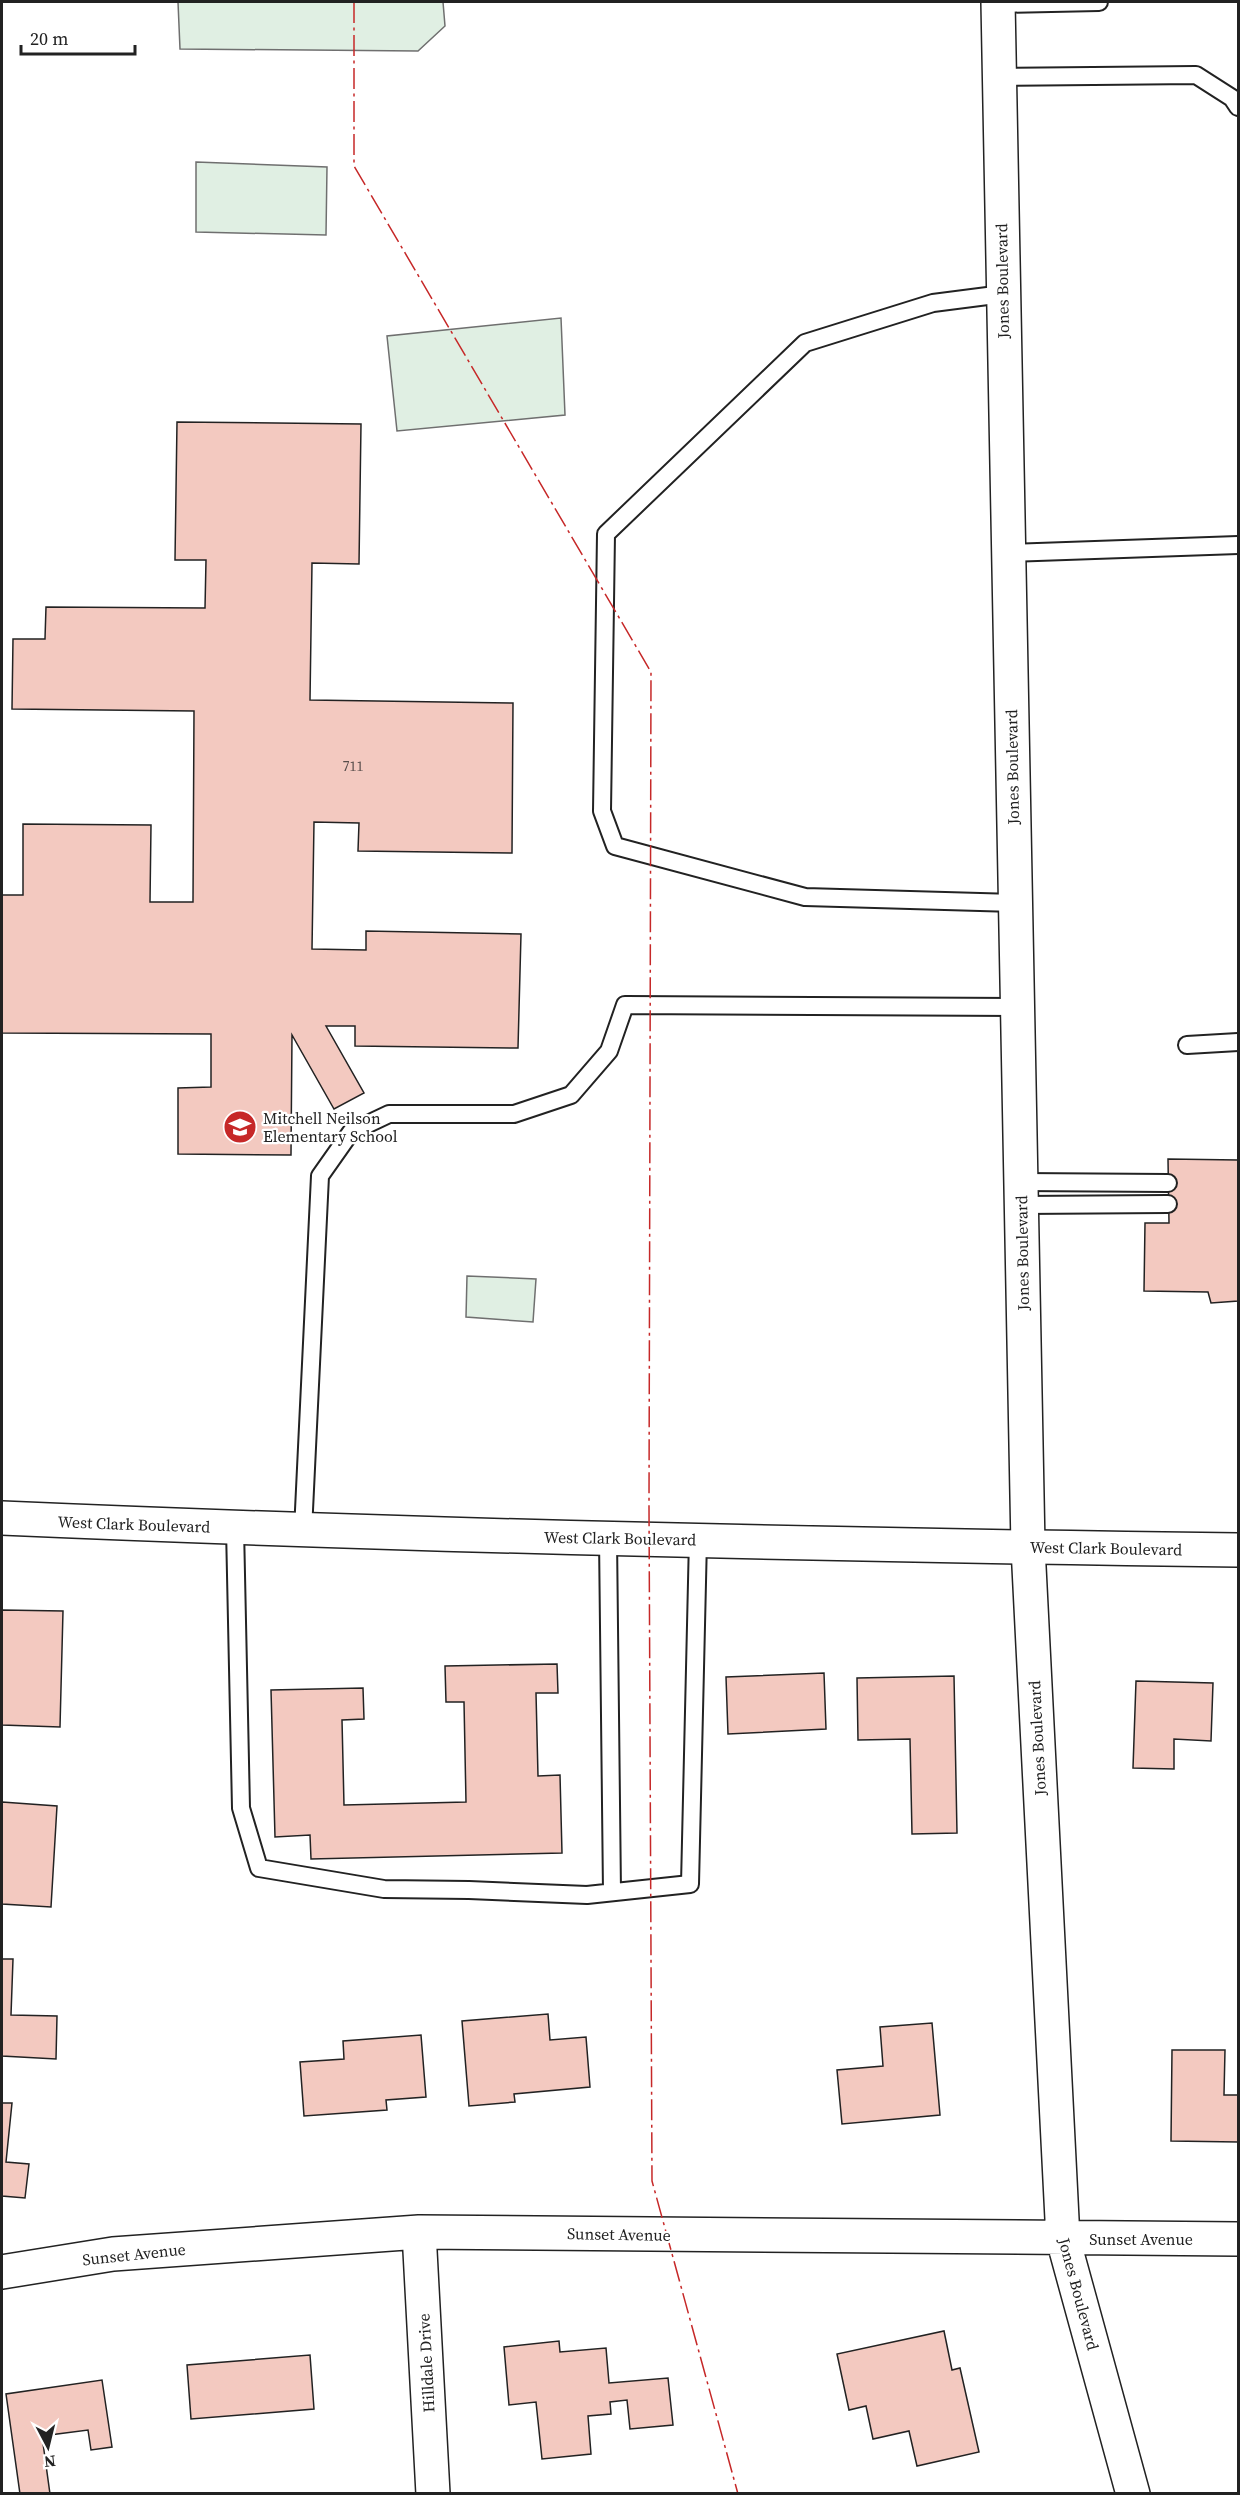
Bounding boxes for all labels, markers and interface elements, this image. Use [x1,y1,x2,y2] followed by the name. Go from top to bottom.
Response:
[21,18,135,56] scale bar
[30,26,68,51] text: 20 m
[990,223,1014,340] street label: Jones Boulevard
[1000,709,1024,826] street label: Jones Boulevard
[343,756,364,776] house number: 711
[263,1107,398,1147] place label: Mitchell Neilson Elementary School
[222,1109,258,1145] school or university icon: Mitchell Neilson Elementary School
[1010,1195,1034,1312] street label: Jones Boulevard
[57,1510,211,1538] street label: West Clark Boulevard
[544,1526,696,1550] street label: West Clark Boulevard
[1030,1536,1182,1560] street label: West Clark Boulevard
[1023,1680,1051,1797] street label: Jones Boulevard
[567,2222,671,2246] street label: Sunset Avenue
[1089,2228,1193,2250] street label: Sunset Avenue
[1053,2234,1105,2353] street label: Jones Boulevard
[81,2238,187,2270] street label: Sunset Avenue
[412,2313,440,2413] street label: Hilldale Drive
[18,2417,78,2477] north arrow
[42,2450,57,2474] text: N

